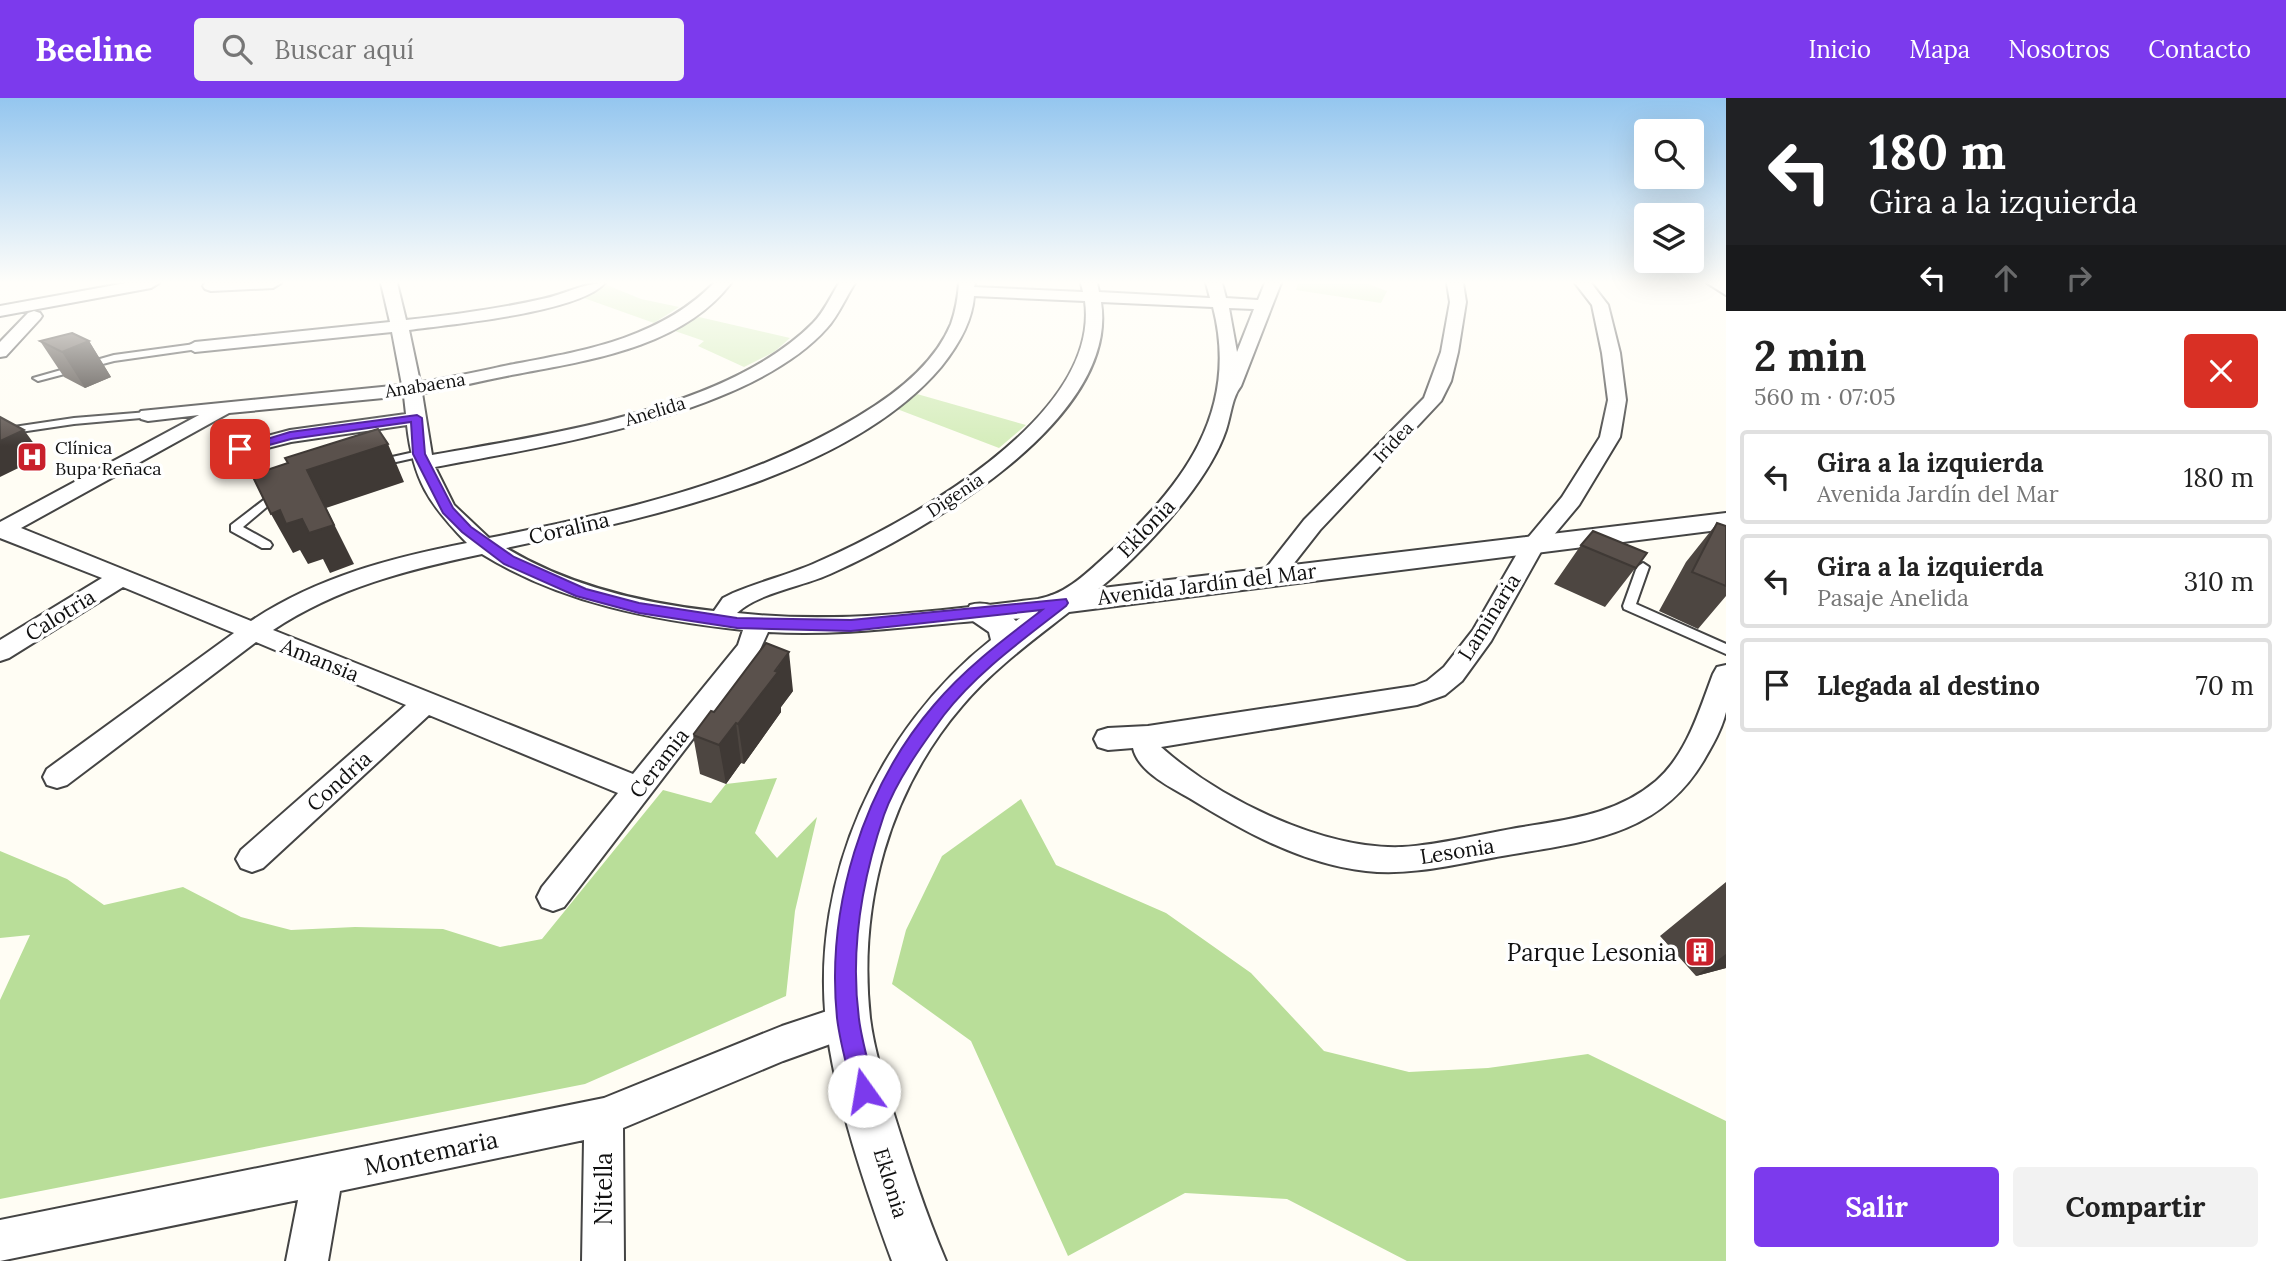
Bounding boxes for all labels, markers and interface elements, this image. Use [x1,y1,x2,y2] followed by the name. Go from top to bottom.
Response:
[194,18,684,81] search box
[35,28,152,70] text: Beeline
[218,30,256,68] icon: search
[274,33,414,66] text: Buscar aquí
[1808,34,1871,65] text: Inicio
[1909,34,1970,65] text: Mapa
[2008,34,2110,65] text: Nosotros
[2148,34,2251,65] text: Contacto
[1634,119,1704,273] map controls
[1634,119,1704,189] button: search
[1869,120,2006,182] text: 180 m
[1754,126,1845,217] icon: left
[1869,181,2138,222] text: Gira a la izquierda
[1634,203,1704,273] button: layers
[1914,259,1952,297] icon: left
[1987,259,2025,297] icon: ahead
[2060,259,2098,297] icon: right
[1754,329,1867,383] text: 2 min
[2184,334,2258,408] button: close
[382,367,467,403] street label: Anabaena
[1754,382,1896,411] text: 560 m · 07:05
[621,391,688,431] street label: Anelida
[1368,416,1418,468] street label: Iridea
[210,419,270,479] pin
[221,430,259,468] icon: arrive
[55,436,162,480] place label: Clínica Bupa Reñaca
[15,440,49,474] hospital icon: Clínica Bupa Reñaca
[1817,446,2044,479] text: Gira a la izquierda
[1758,458,1796,496] icon: left
[2184,461,2254,494] text: 180 m
[922,468,988,522] street label: Digenia
[1817,479,2059,508] text: Avenida Jardín del Mar
[1111,493,1181,563] street label: Eklonia
[526,506,612,550] street label: Coralina
[1817,550,2044,583] text: Gira a la izquierda
[1095,557,1318,611] street label: Avenida Jardín del Mar
[1758,562,1796,600] icon: left
[2184,565,2254,598] text: 310 m
[1452,568,1526,666] street label: Laminaria
[20,583,100,647] street label: Calotria
[1817,583,1969,612] text: Pasaje Anelida
[276,632,363,688] street label: Amansia
[1758,666,1796,704] icon: arrive
[1817,669,2040,702] text: Llegada al destino
[2196,669,2254,702] text: 70 m
[623,723,695,803] street label: Ceramia
[301,745,377,817] street label: Condria
[1418,832,1496,870] street label: Lesonia
[1683,935,1717,969] building icon: Parque Lesonia
[1507,937,1677,968] place label: Parque Lesonia
[827,1054,901,1128] position arrow
[361,1124,501,1182] street label: Montemaria
[868,1145,914,1221] street label: Eklonia
[588,1152,619,1226] street label: Nitella
[1754,1167,1999,1247] button: Salir
[2013,1167,2258,1247] button: Compartir

